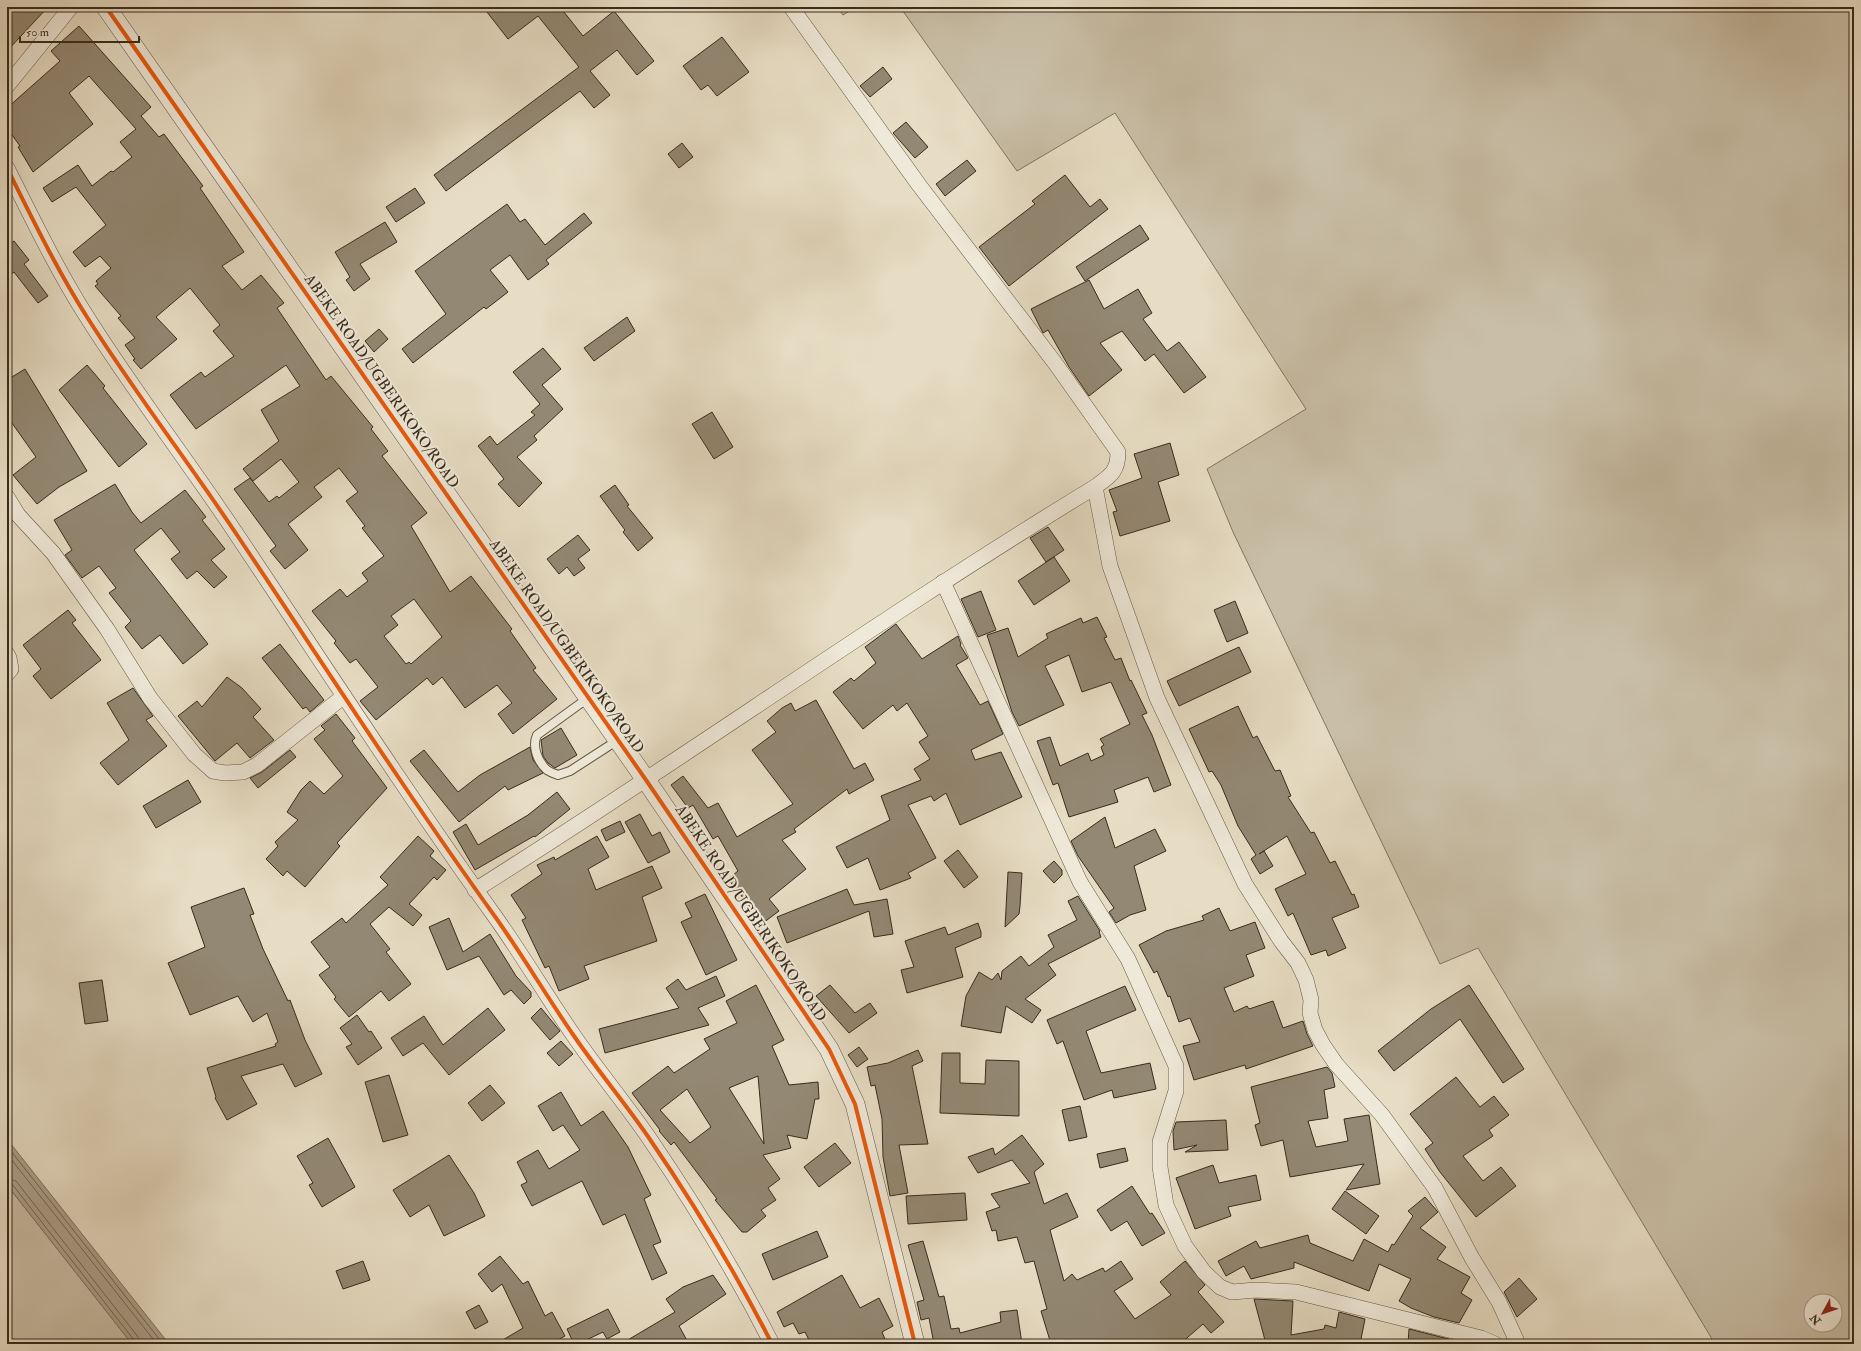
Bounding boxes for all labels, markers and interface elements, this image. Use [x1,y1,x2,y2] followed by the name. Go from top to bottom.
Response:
[20,18,139,44] scale bar
[26,25,50,40] text: 50 m
[299,270,463,492] street label: ABEKE ROAD/UGBERIKOKO/ROAD
[484,535,648,757] street label: ABEKE ROAD/UGBERIKOKO/ROAD
[670,800,830,1025] street label: ABEKE ROAD/UGBERIKOKO/ROAD
[1803,1293,1843,1333] north arrow
[1807,1310,1825,1328] text: N

